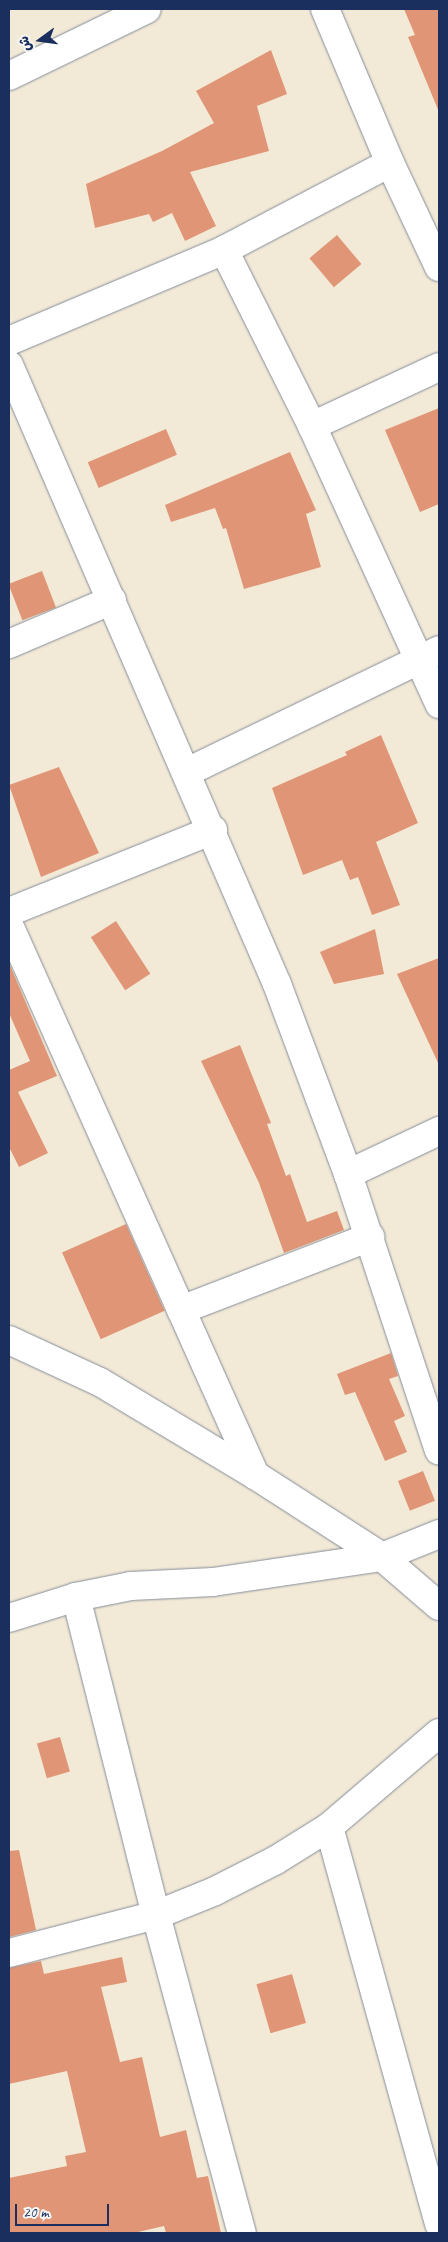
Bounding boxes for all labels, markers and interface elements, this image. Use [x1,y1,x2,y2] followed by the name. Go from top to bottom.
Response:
[15,15,65,65] north arrow
[15,34,35,53] text: ش
[18,2194,111,2226] scale bar
[23,2203,49,2222] text: 20 m

